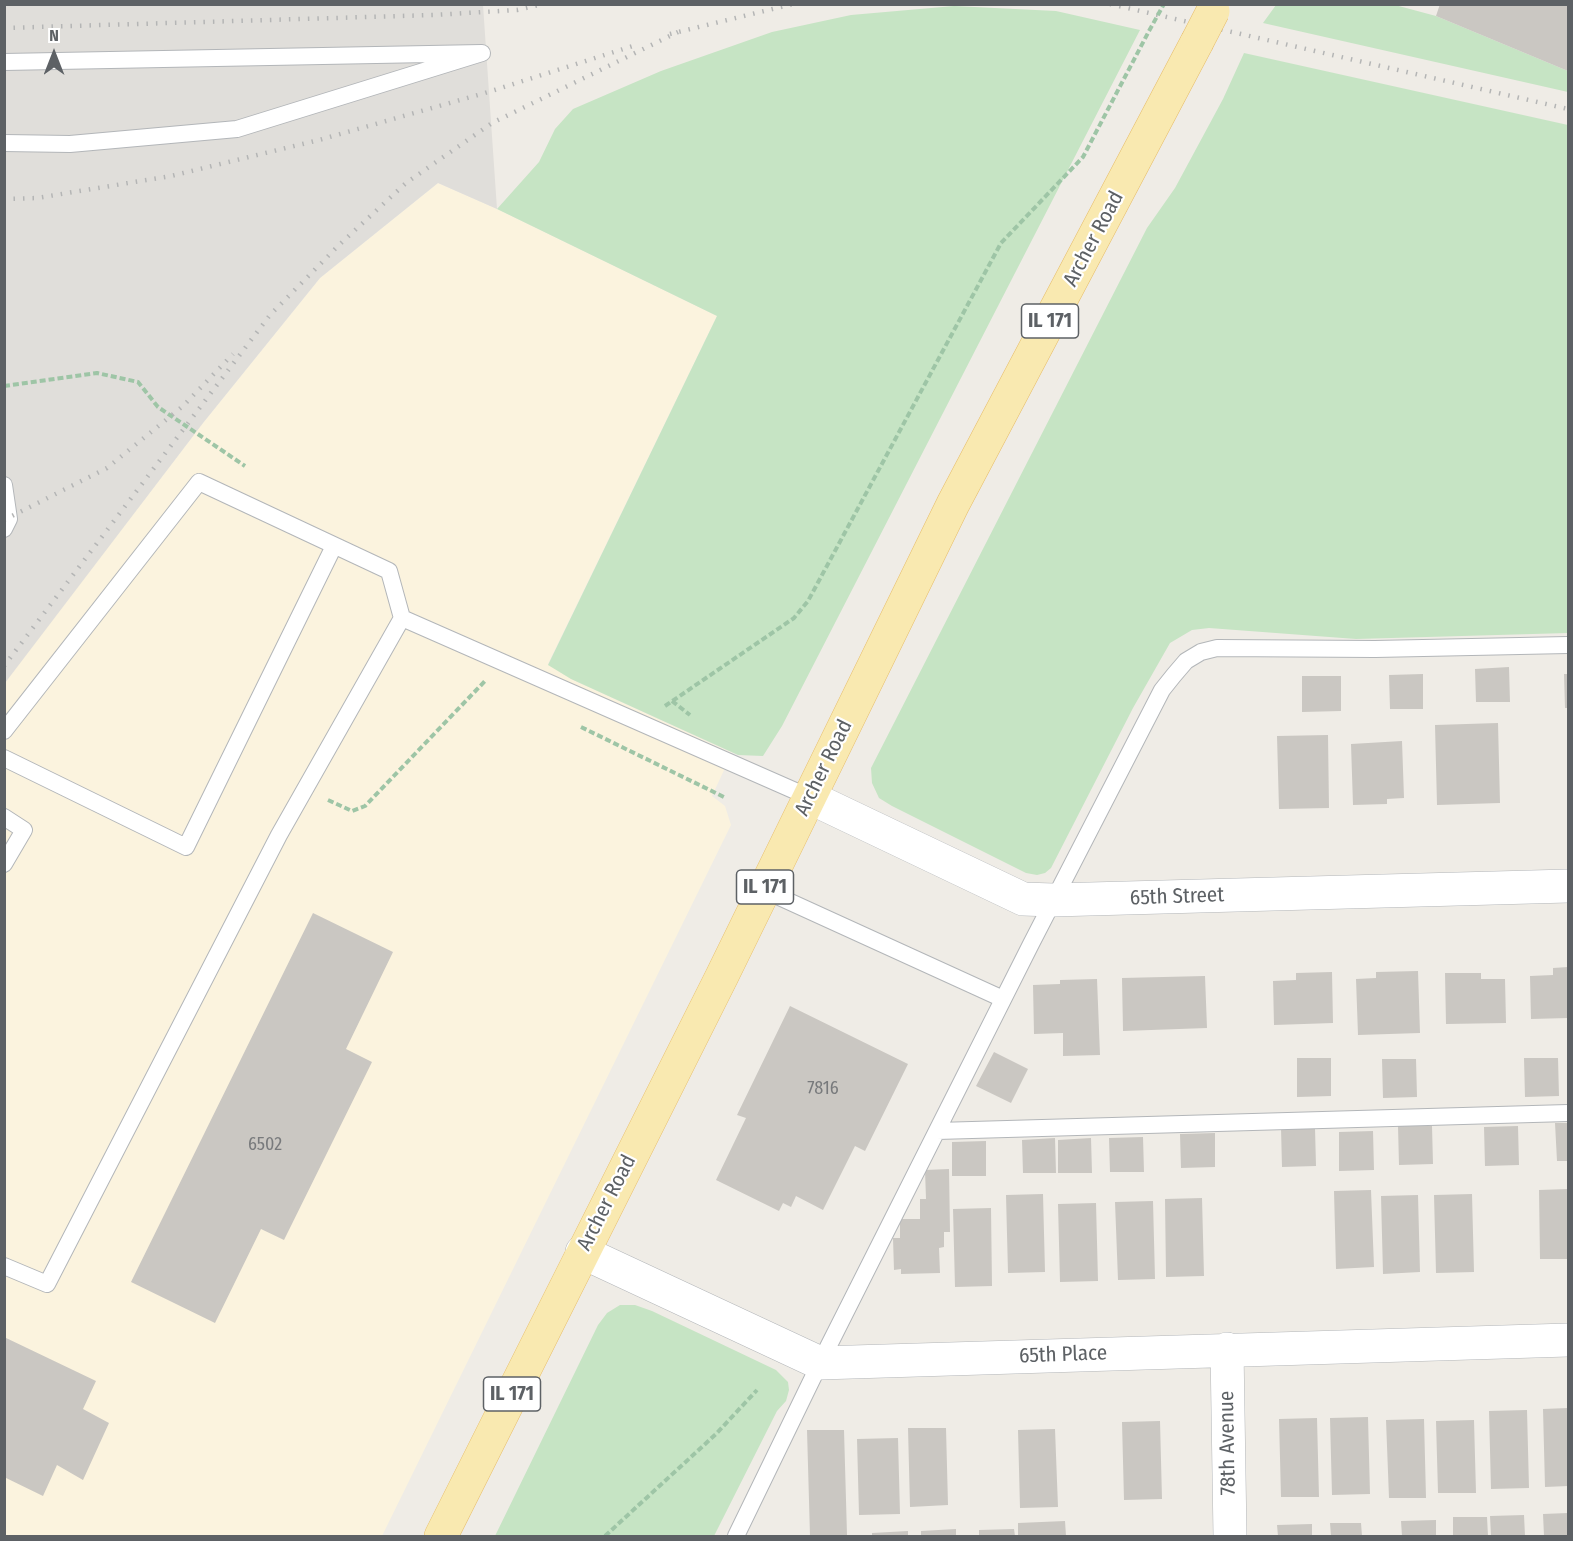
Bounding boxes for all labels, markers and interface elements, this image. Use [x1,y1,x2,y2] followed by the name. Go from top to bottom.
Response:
[24,24,84,84] north arrow
[49,26,59,45] text: N
[1058,187,1130,291] street label: Archer Road
[1022,304,1078,338] road number: IL 171
[790,716,858,820] street label: Archer Road
[736,870,794,904] road number: IL 171
[1129,883,1225,911] street label: 65th Street
[807,1078,839,1100] house number: 7816
[248,1134,282,1156] house number: 6502
[572,1151,642,1255] street label: Archer Road
[1019,1341,1107,1369] street label: 65th Place
[484,1377,540,1411] road number: IL 171
[1214,1390,1242,1496] street label: 78th Avenue

